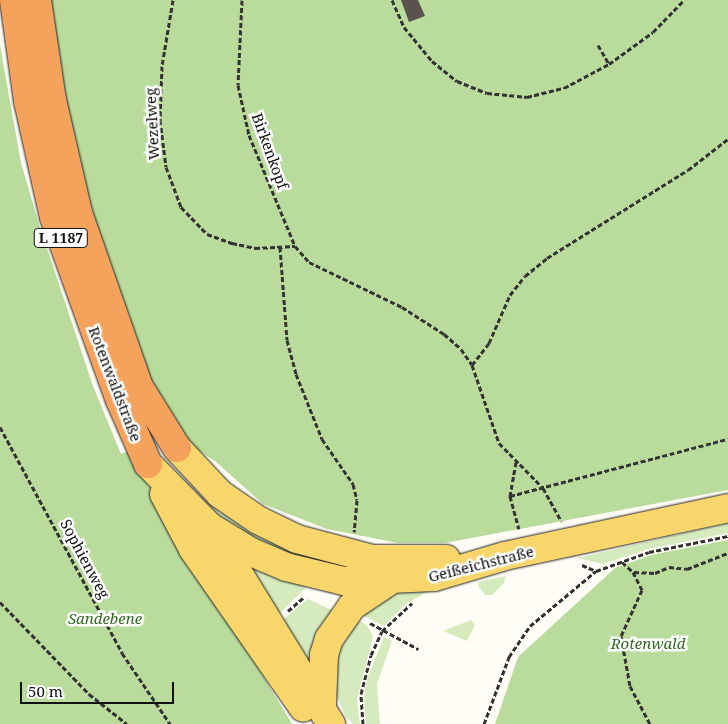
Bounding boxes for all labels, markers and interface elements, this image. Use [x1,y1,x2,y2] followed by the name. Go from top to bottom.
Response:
[141,87,163,161] street label: Wezelweg
[248,110,292,192] street label: Birkenkopf
[34,227,88,250] road number: L 1187
[85,324,145,444] street label: Rotenwaldstraße
[57,516,113,602] street label: Sophienweg
[426,542,536,586] street label: Geißeichstraße
[68,610,142,628] park label: Sandebene
[611,635,685,653] park label: Rotenwald
[22,672,176,704] scale bar
[28,681,63,701] text: 50 m

